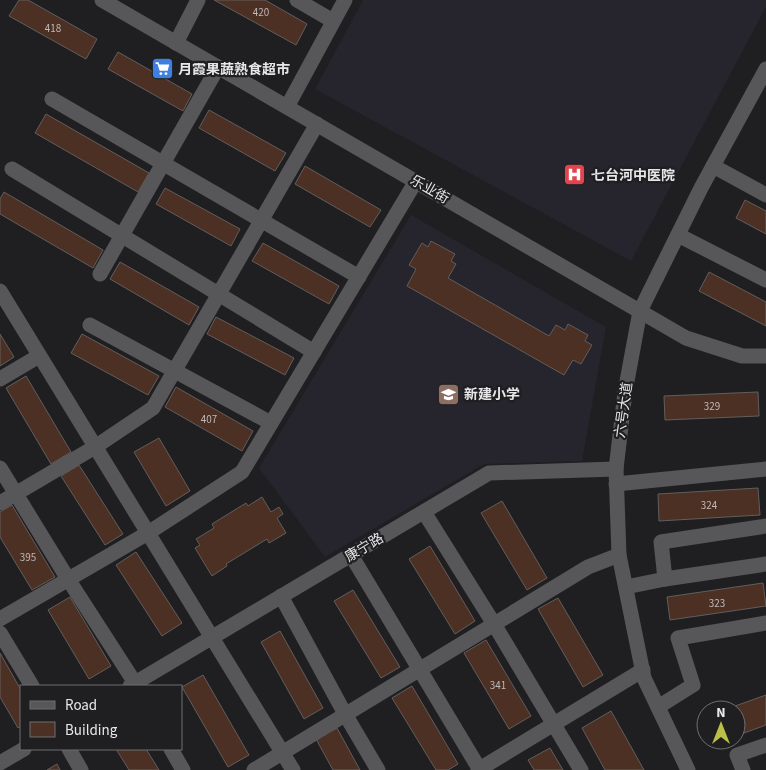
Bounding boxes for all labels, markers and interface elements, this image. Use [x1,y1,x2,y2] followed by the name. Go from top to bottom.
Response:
[253,5,269,20] house number: 420
[45,21,62,36] house number: 418
[150,57,174,81] supermarket icon: 月霞果蔬熟食超市
[178,60,290,80] place label: 月霞果蔬熟食超市
[563,163,587,187] hospital icon: 七台河中医院
[591,166,675,186] place label: 七台河中医院
[406,171,453,209] street label: 乐业街
[610,381,638,439] street label: 六号大道
[436,382,460,406] school or university icon: 新建小学
[464,385,520,405] place label: 新建小学
[704,399,720,414] house number: 329
[201,412,217,427] house number: 407
[701,498,718,513] house number: 324
[341,528,388,567] street label: 康宁路
[20,550,36,565] house number: 395
[709,596,725,611] house number: 323
[490,678,506,693] house number: 341
[20,685,182,750] legend
[65,695,97,716] text: Road
[696,700,746,750] north arrow
[716,703,726,723] text: N
[65,720,118,741] text: Building

